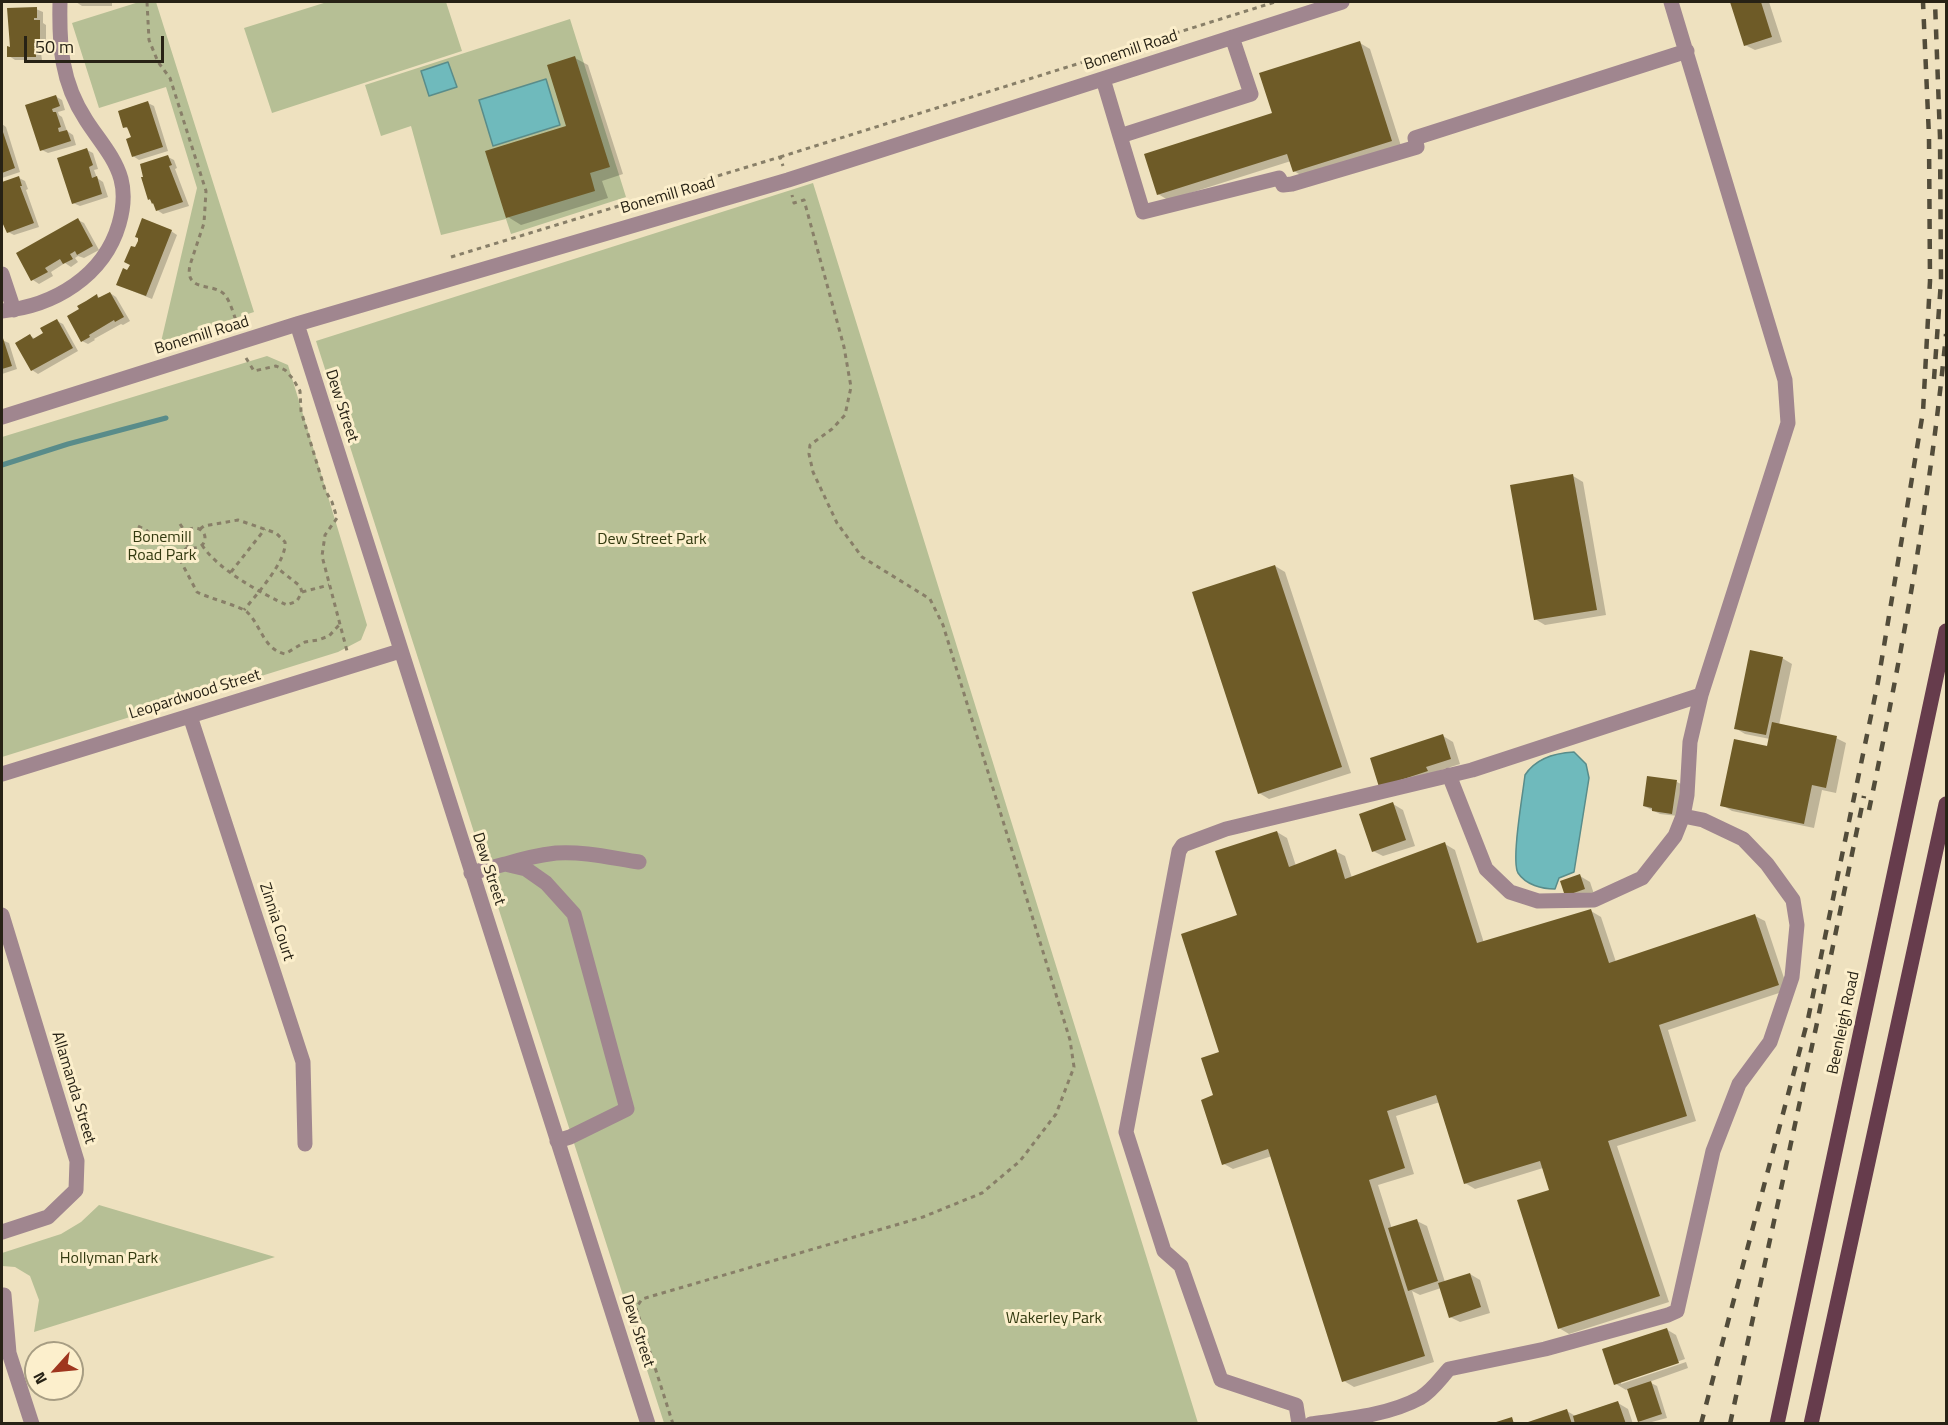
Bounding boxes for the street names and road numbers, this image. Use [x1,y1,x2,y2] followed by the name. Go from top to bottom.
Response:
[1082,27,1180,75] street label: Bonemill Road
[619,173,717,219] street label: Bonemill Road
[153,313,251,359] street label: Bonemill Road
[320,367,362,445] street label: Dew Street
[127,666,263,724] street label: Leopardwood Street
[467,830,509,908] street label: Dew Street
[254,881,298,963] street label: Zinnia Court
[1824,970,1864,1076] street label: Beenleigh Road
[47,1030,99,1146] street label: Allamanda Street
[616,1292,658,1370] street label: Dew Street

